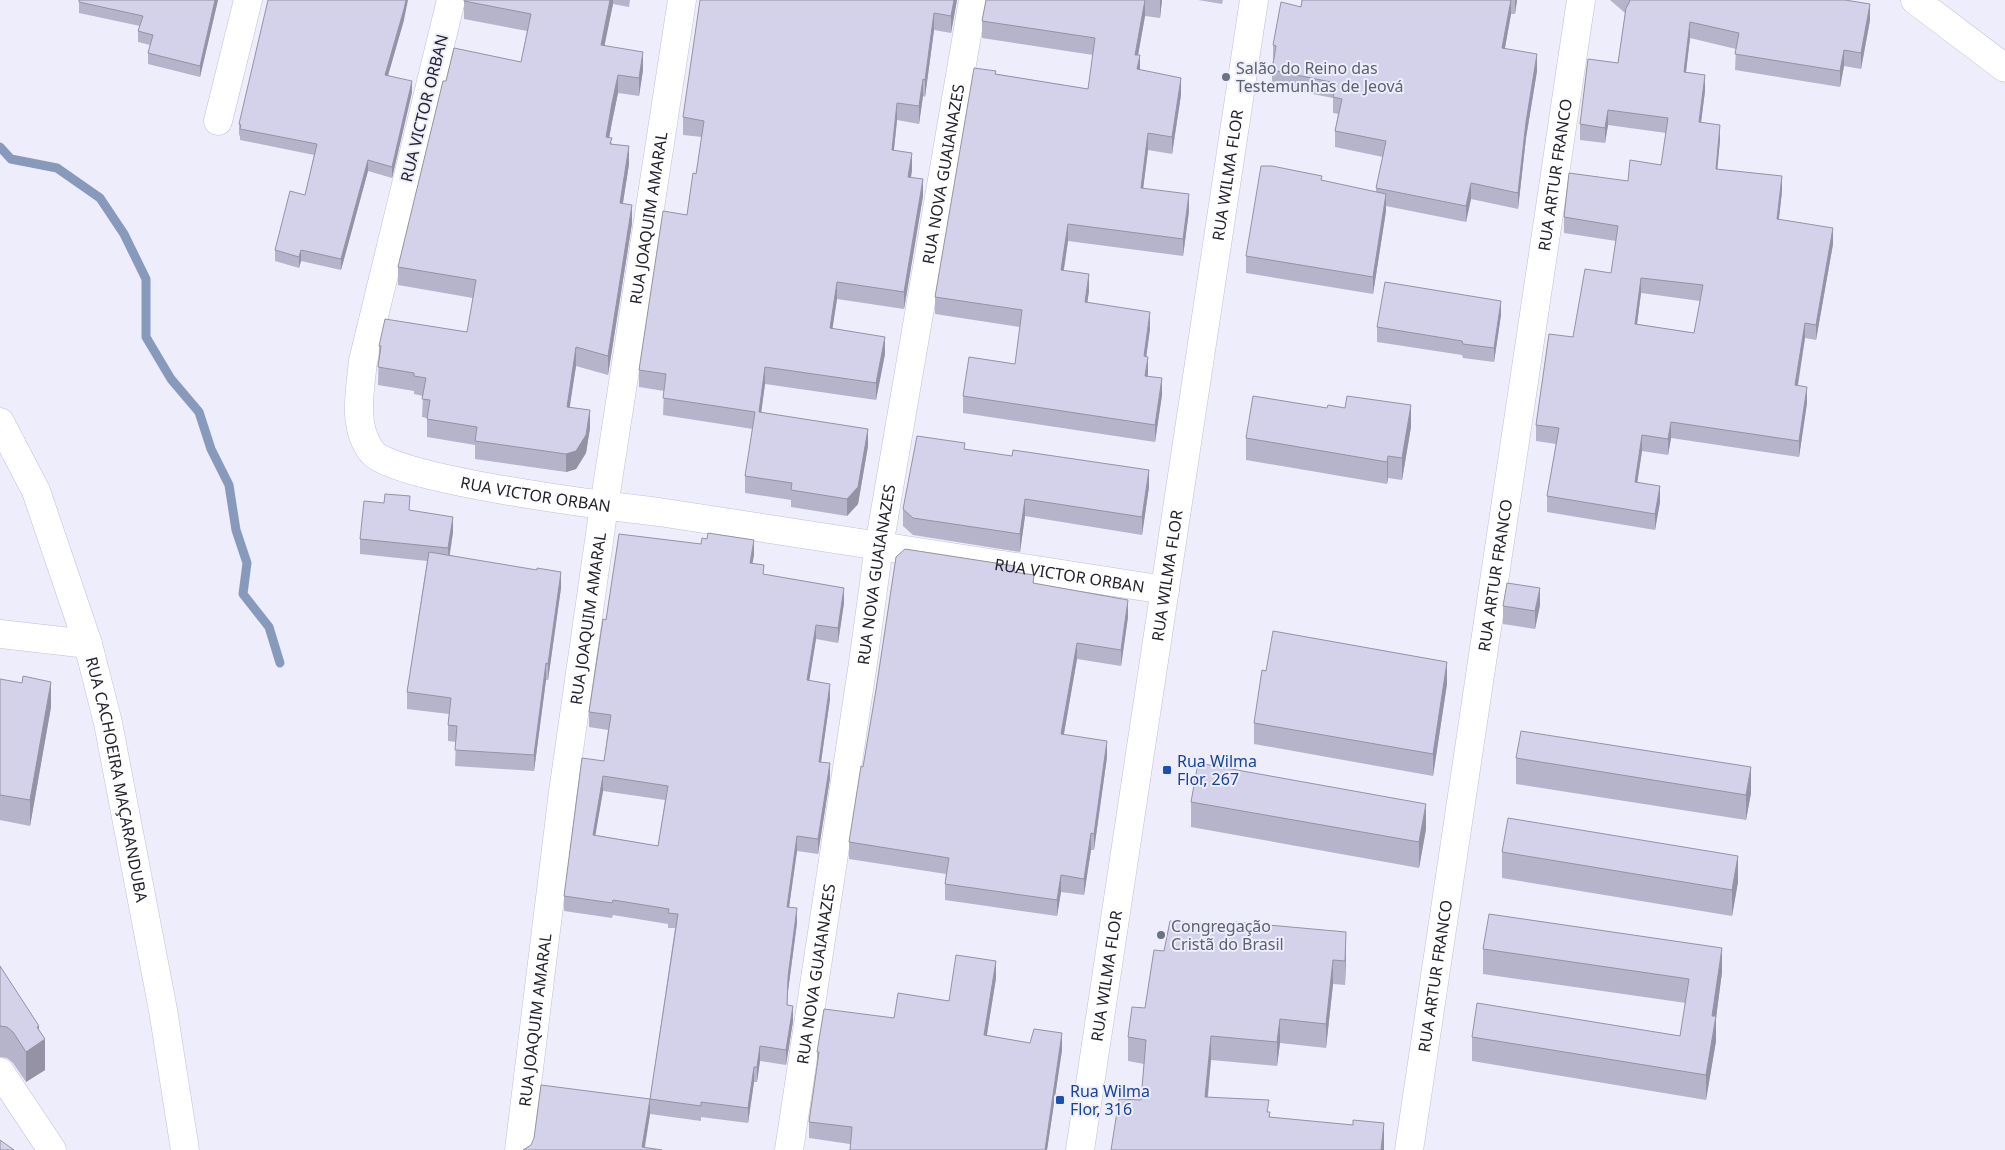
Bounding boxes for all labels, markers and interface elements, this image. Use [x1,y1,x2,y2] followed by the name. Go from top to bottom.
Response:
[395,32,453,184] street label: RUA VICTOR ORBAN
[1236,57,1404,97] place label: Salão do Reino das Testemunhas de Jeová
[1220,71,1232,83] marker: Salão do Reino das Testemunhas de Jeová
[917,82,969,266] street label: RUA NOVA GUAIANAZES
[1533,97,1577,253] street label: RUA ARTUR FRANCO
[1207,108,1248,242] street label: RUA WILMA FLOR
[624,130,673,306] street label: RUA JOAQUIM AMARAL
[459,471,612,517] street label: RUA VICTOR ORBAN
[852,482,900,666] street label: RUA NOVA GUAIANAZES
[1473,498,1517,653] street label: RUA ARTUR FRANCO
[1146,508,1188,643] street label: RUA WILMA FLOR
[565,531,611,706] street label: RUA JOAQUIM AMARAL
[993,553,1146,598] street label: RUA VICTOR ORBAN
[81,654,153,905] street label: RUA CACHOEIRA MAÇARANDUBA
[1177,750,1257,790] place label: Rua Wilma Flor, 267
[1161,764,1173,776] marker: Rua Wilma Flor, 267
[791,882,840,1066] street label: RUA NOVA GUAIANAZES
[1413,898,1457,1054] street label: RUA ARTUR FRANCO
[1086,909,1127,1043] street label: RUA WILMA FLOR
[1171,915,1284,955] place label: Congregação Cristã do Brasil
[1155,929,1167,941] marker: Congregação Cristã do Brasil
[513,932,557,1108] street label: RUA JOAQUIM AMARAL
[1070,1080,1150,1120] place label: Rua Wilma Flor, 316
[1054,1094,1066,1106] marker: Rua Wilma Flor, 316

